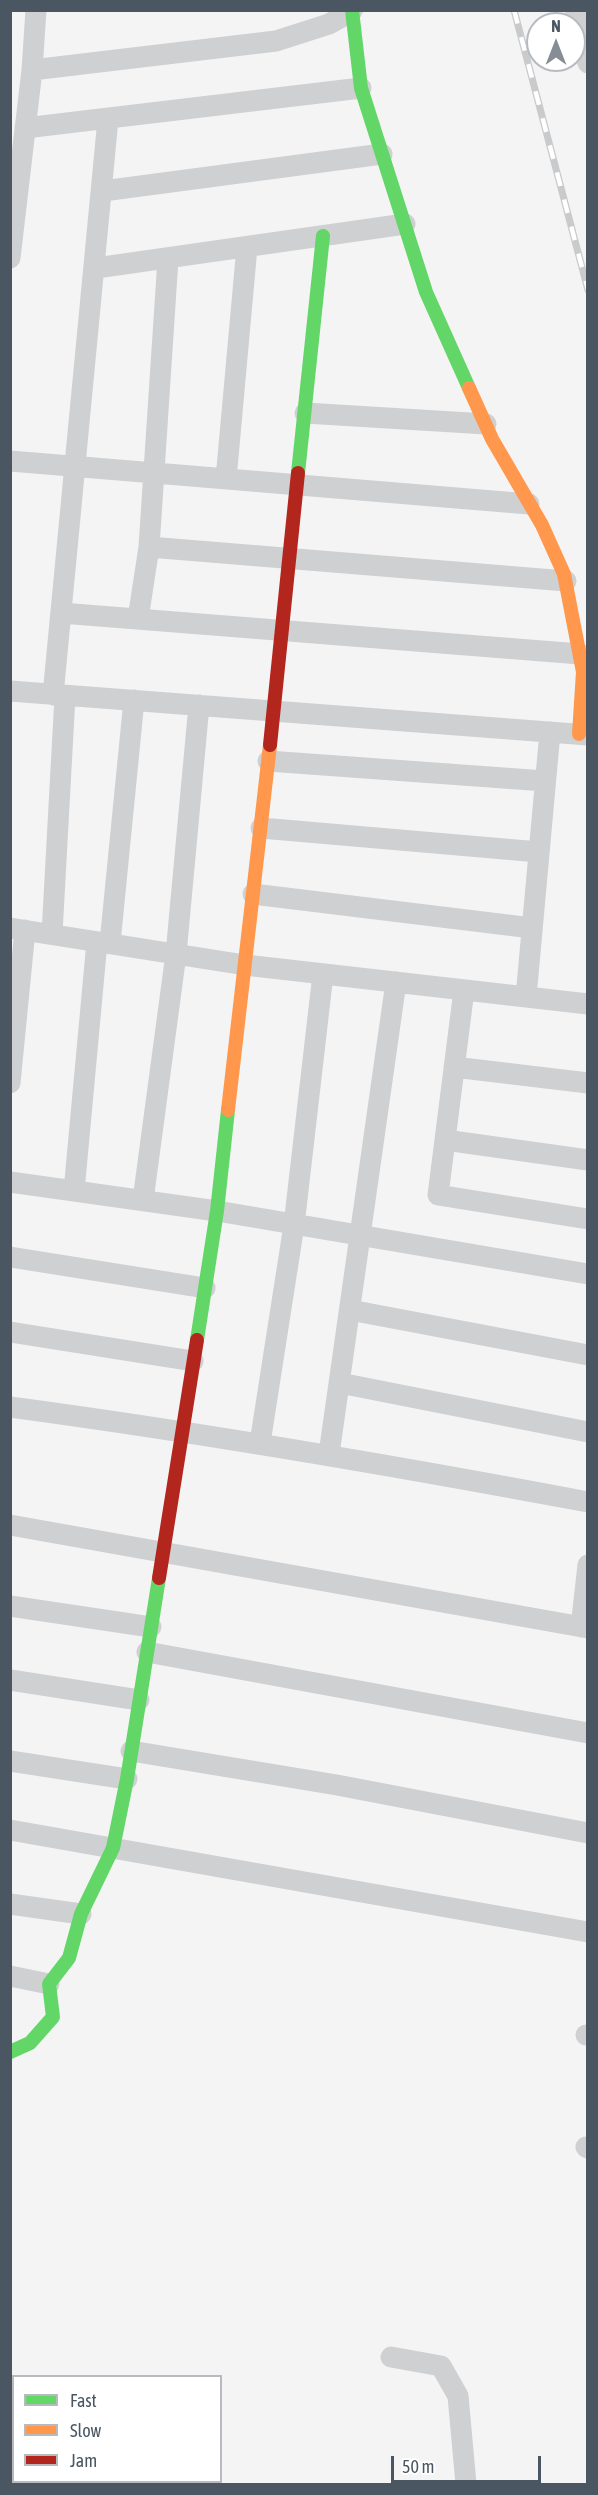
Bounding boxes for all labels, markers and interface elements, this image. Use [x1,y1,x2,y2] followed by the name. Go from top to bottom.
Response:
[526,12,586,72] north arrow
[551,17,561,35] text: N
[12,2375,222,2483] legend
[70,2390,97,2411] text: Fast
[70,2420,101,2441] text: Slow
[394,2444,544,2482] scale bar
[70,2450,97,2471] text: Jam
[402,2456,434,2477] text: 50 m

